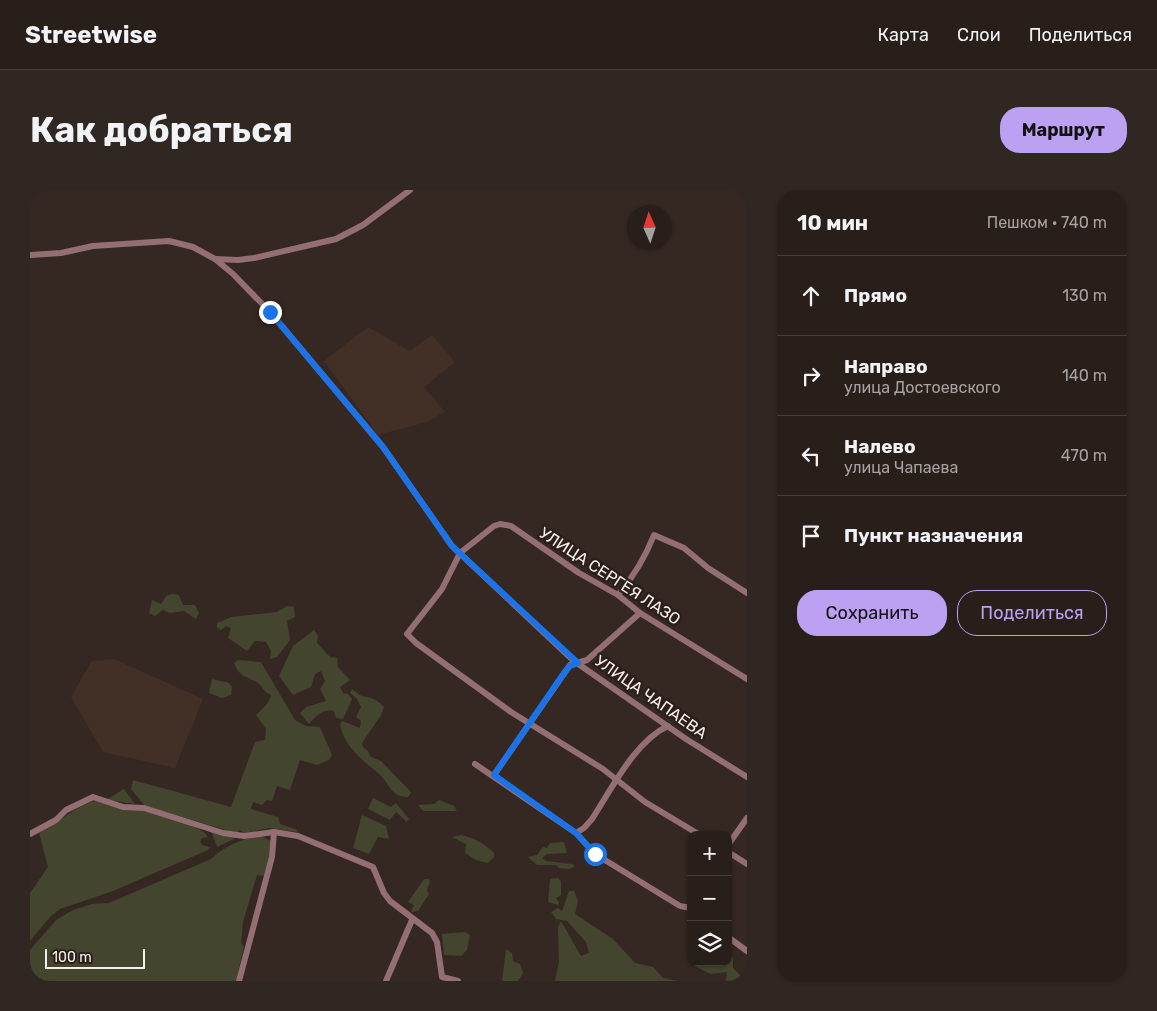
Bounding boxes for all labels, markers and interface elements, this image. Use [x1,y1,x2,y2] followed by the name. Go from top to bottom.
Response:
[25,21,157,49] text: Streetwise
[878,24,929,46] text: Карта
[957,24,1001,46] text: Слои
[1029,24,1132,46] text: Поделиться
[1000,107,1127,153] button: Маршрут
[30,109,293,151] text: Как добраться
[627,205,672,250] north arrow
[797,210,868,235] text: 10 мин
[987,213,1107,232] text: Пешком · 740 m
[797,282,825,310] icon: ahead
[844,284,907,307] text: Прямо
[1062,286,1107,305] text: 130 m
[259,301,282,324] route end
[844,355,928,378] text: Направо
[797,362,825,390] icon: right
[1062,366,1107,385] text: 140 m
[844,378,1001,397] text: улица Достоевского
[844,435,916,458] text: Налево
[797,442,825,470] icon: left
[1061,446,1107,465] text: 470 m
[844,458,958,477] text: улица Чапаева
[797,522,825,550] icon: arrive
[536,523,684,629] street label: УЛИЦА СЕРГЕЯ ЛАЗО
[844,524,1023,547] text: Пункт назначения
[797,590,947,636] button: Сохранить
[957,590,1107,636] button: Поделиться
[591,651,711,743] street label: УЛИЦА ЧАПАЕВА
[687,831,732,966] map controls
[687,831,732,876] button: +
[584,843,607,866] route start
[687,876,732,921] button: −
[687,921,732,966] button: layers
[45,946,145,969] scale bar
[52,949,92,966] text: 100 m

